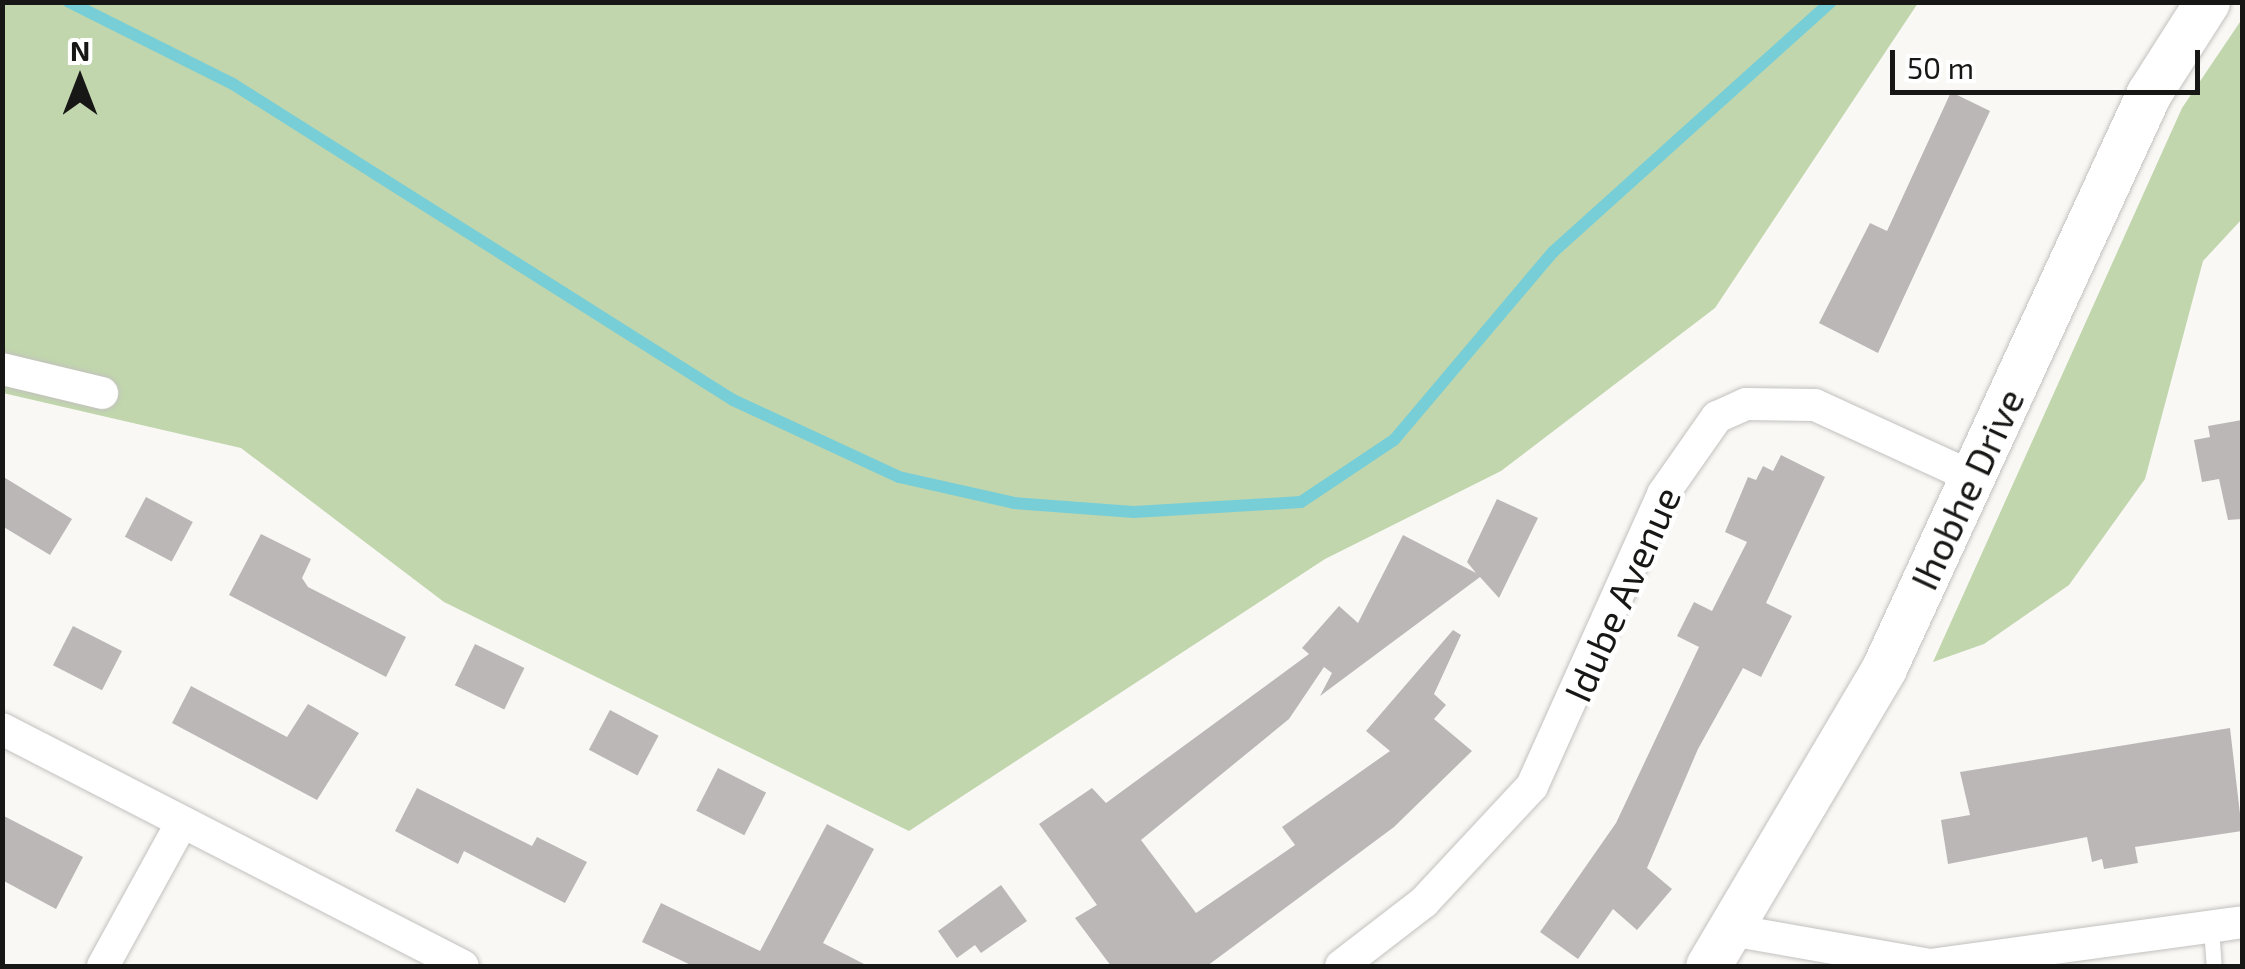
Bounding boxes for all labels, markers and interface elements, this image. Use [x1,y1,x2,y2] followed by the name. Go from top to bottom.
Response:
[30,30,130,130] north arrow
[1895,30,2205,92] scale bar
[70,33,90,67] text: N
[1907,49,1974,85] text: 50 m
[1901,381,2033,597] street label: Ihobhe Drive
[1554,479,1690,709] street label: Idube Avenue

